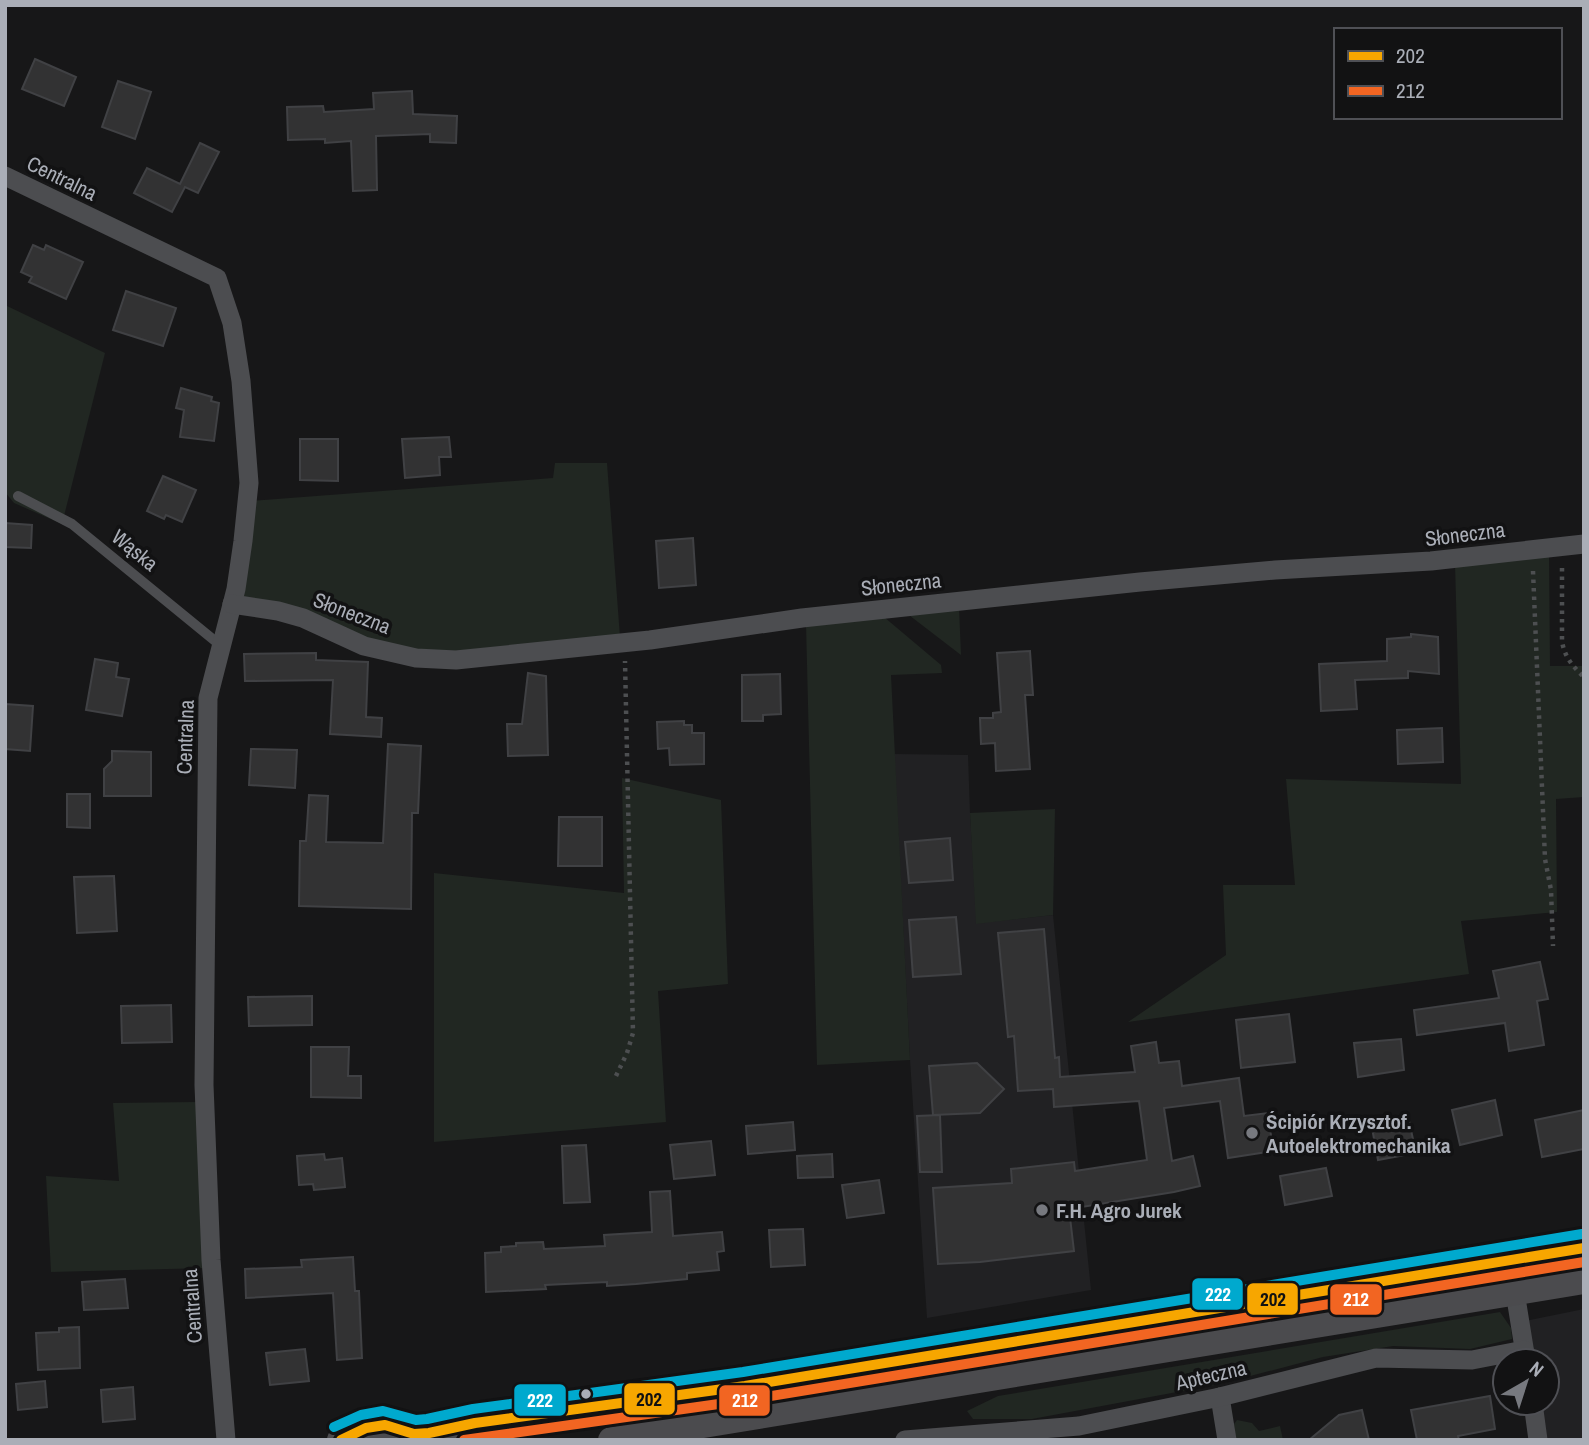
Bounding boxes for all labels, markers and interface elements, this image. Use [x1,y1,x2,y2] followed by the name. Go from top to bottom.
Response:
[1334,28,1561,119] legend
[1396,41,1425,70] text: 202
[1396,76,1425,105] text: 212
[22,149,102,208] street label: Centralna
[1423,515,1507,553] street label: Słoneczna
[106,522,165,578] street label: Wąska
[859,565,943,603] street label: Słoneczna
[309,585,395,641] street label: Słoneczna
[169,699,201,775] street label: Centralna
[1266,1107,1451,1160] place label: Ścipiór Krzysztof. Autoelektromechanika
[1244,1125,1260,1141] marker: Ścipiór Krzysztof. Autoelektromechanika
[1056,1196,1182,1225] place label: F.H. Agro Jurek
[1034,1202,1050,1218] marker: F.H. Agro Jurek
[175,1267,209,1344] street label: Centralna
[1191,1277,1244,1311] line badge: 222
[1205,1281,1231,1307] text: 222
[1246,1282,1299,1316] line badge: 202
[1329,1283,1383,1316] line badge: 212
[1260,1286,1286,1312] text: 202
[1343,1286,1369,1312] text: 212
[1491,1347,1561,1417] north arrow
[1172,1353,1250,1397] street label: Apteczna
[1524,1355,1549,1382] text: N
[623,1382,676,1416] line badge: 202
[513,1383,567,1417] line badge: 222
[718,1384,771,1417] line badge: 212
[636,1386,662,1412] text: 202
[527,1387,553,1413] text: 222
[579,1387,593,1401] unlabelled marker
[732,1387,758,1413] text: 212

